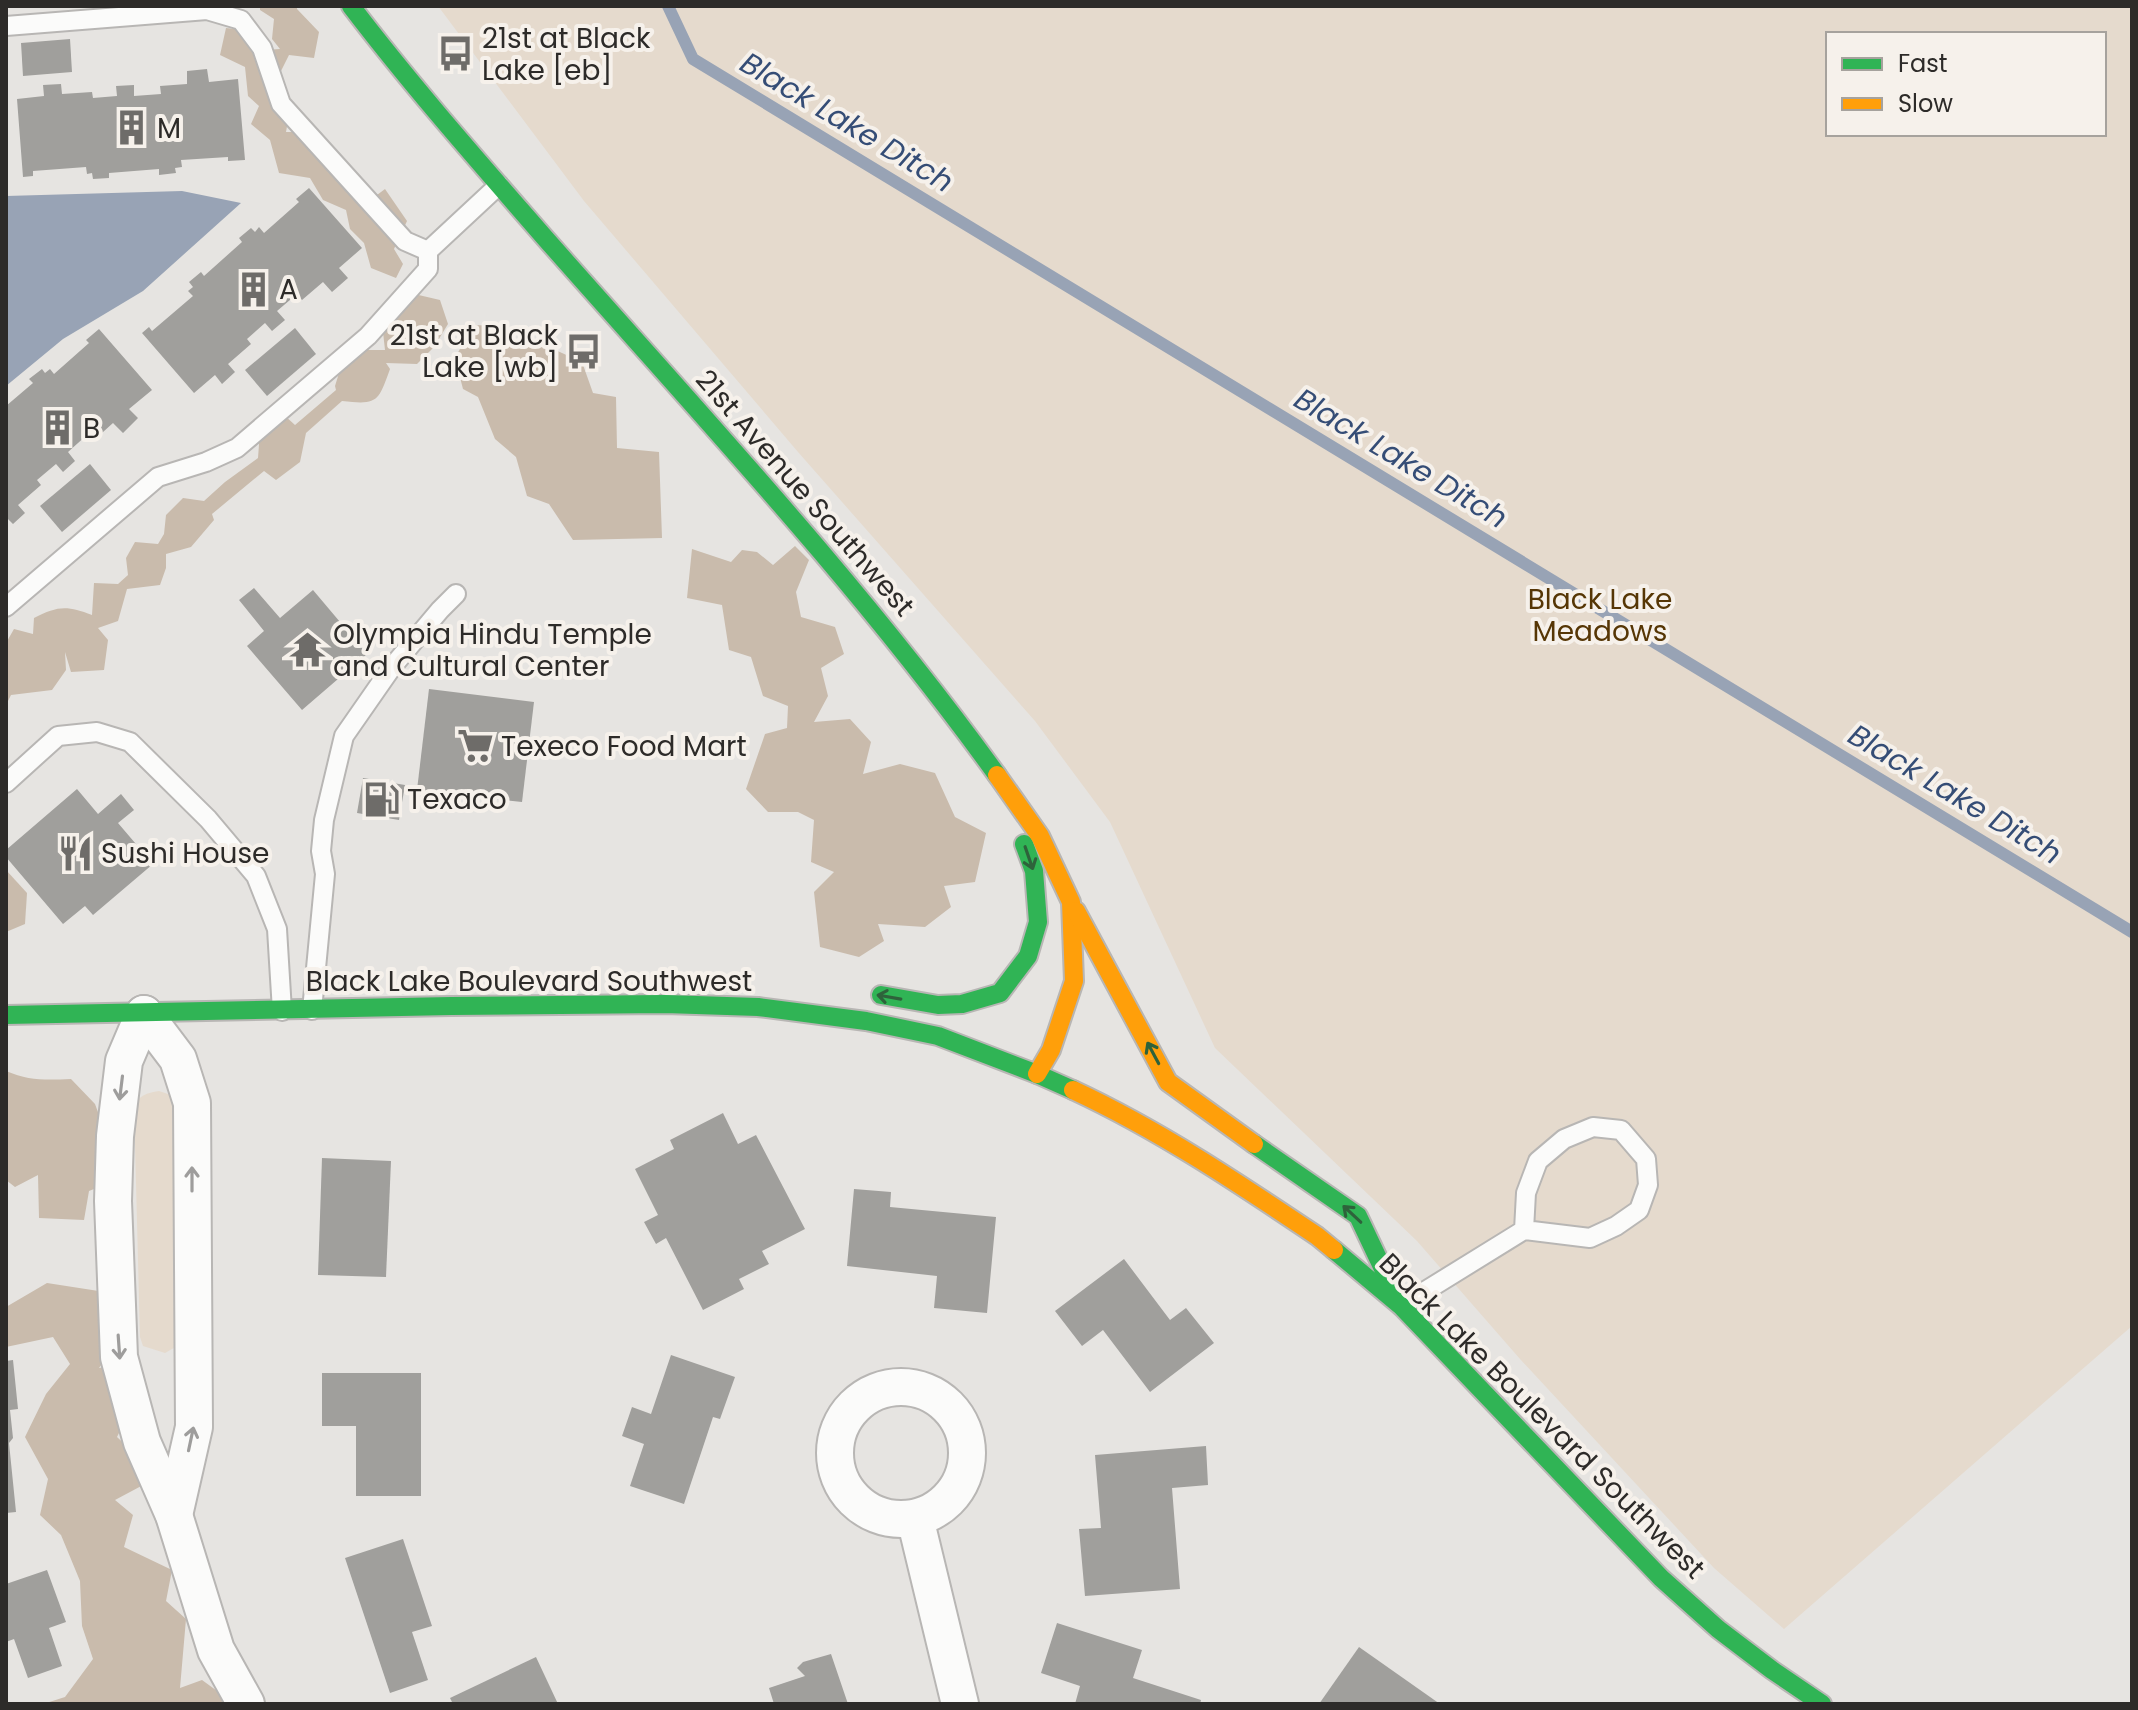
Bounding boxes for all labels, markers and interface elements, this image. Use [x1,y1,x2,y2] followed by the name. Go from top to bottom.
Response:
[482,19,651,90] place label: 21st at Black Lake [eb]
[1826,32,2106,136] legend
[437,35,475,73] bus stop icon: 21st at Black Lake [eb]
[732,41,962,203] water label: Black Lake Ditch
[1898,47,1948,80] text: Fast
[1898,87,1953,120] text: Slow
[112,109,150,147] building icon: M
[157,109,181,148] place label: M
[234,270,272,308] building icon: A
[279,270,298,309] place label: A
[390,316,559,387] place label: 21st at Black Lake [wb]
[565,332,603,370] bus stop icon: 21st at Black Lake [wb]
[687,361,923,625] street label: 21st Avenue Southwest
[1286,377,1516,539] water label: Black Lake Ditch
[38,409,76,447] building icon: B
[83,409,100,448] place label: B
[1528,580,1672,651] park label: Black Lake Meadows
[333,615,652,686] place label: Olympia Hindu Temple and Cultural Center
[288,631,326,669] temple icon: Olympia Hindu Temple and Cultural Center
[1840,713,2070,875] water label: Black Lake Ditch
[456,727,494,765] supermarket icon: Texeco Food Mart
[501,727,747,766] place label: Texeco Food Mart
[362,780,400,818] fuel station icon: Texaco
[407,780,507,819] place label: Texaco
[56,834,94,872] restaurant icon: Sushi House
[101,834,269,873] place label: Sushi House
[1023,846,1038,871] one-way arrow
[306,962,752,1001] street label: Black Lake Boulevard Southwest
[877,988,902,1003] one-way arrow
[1144,1041,1160,1065] one-way arrow
[113,1074,128,1100] one-way arrow
[184,1166,200,1193] one-way arrow
[1342,1205,1363,1224] one-way arrow
[1370,1244,1714,1588] street label: Black Lake Boulevard Southwest
[112,1333,127,1360] one-way arrow
[184,1426,199,1452] one-way arrow

